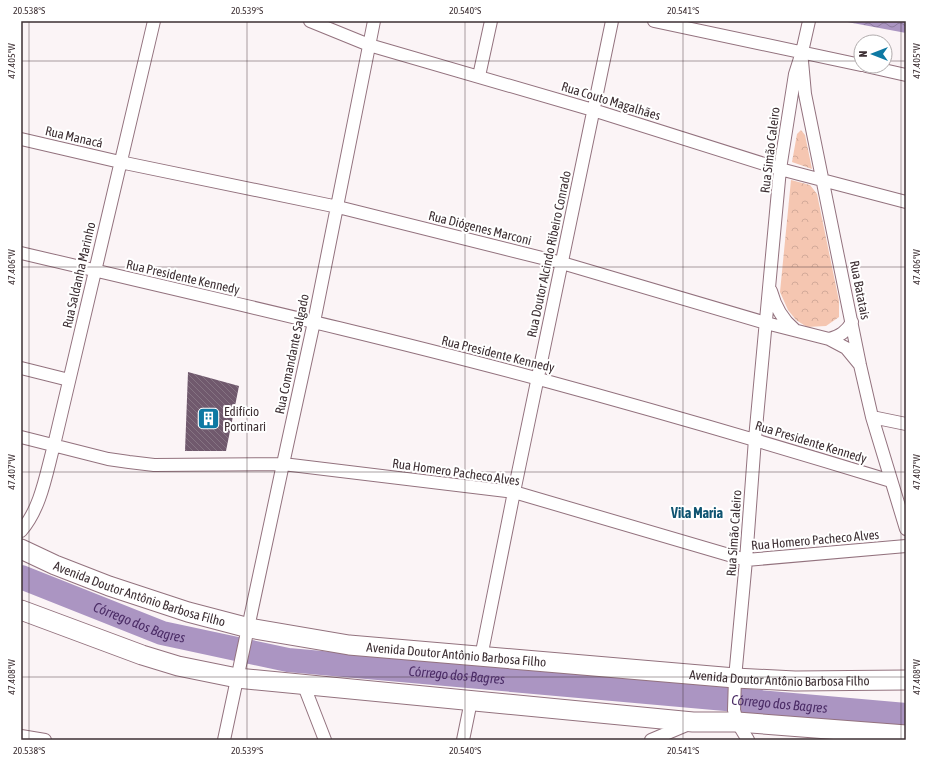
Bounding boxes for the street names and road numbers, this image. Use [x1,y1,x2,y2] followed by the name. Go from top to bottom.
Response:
[560,79,663,123] street label: Rua Couto Magalhães
[757,106,783,194] street label: Rua Simão Caleiro
[44,123,104,151] street label: Rua Manacá
[524,169,574,339] street label: Rua Doutor Alcindo Ribeiro Conrado
[427,208,533,248] street label: Rua Diógenes Marconi
[60,221,98,329] street label: Rua Saldanha Marinho
[125,257,242,297] street label: Rua Presidente Kennedy
[847,259,873,321] street label: Rua Batatais
[272,293,312,415] street label: Rua Comandante Salgado
[440,333,557,375] street label: Rua Presidente Kennedy
[753,418,869,466] street label: Rua Presidente Kennedy
[391,456,521,488] street label: Rua Homero Pacheco Alves
[724,489,744,577] street label: Rua Simão Caleiro
[750,527,880,553] street label: Rua Homero Pacheco Alves
[52,558,227,629] street label: Avenida Doutor Antônio Barbosa Filho
[366,639,547,669] street label: Avenida Doutor Antônio Barbosa Filho
[689,667,870,689] street label: Avenida Doutor Antônio Barbosa Filho

